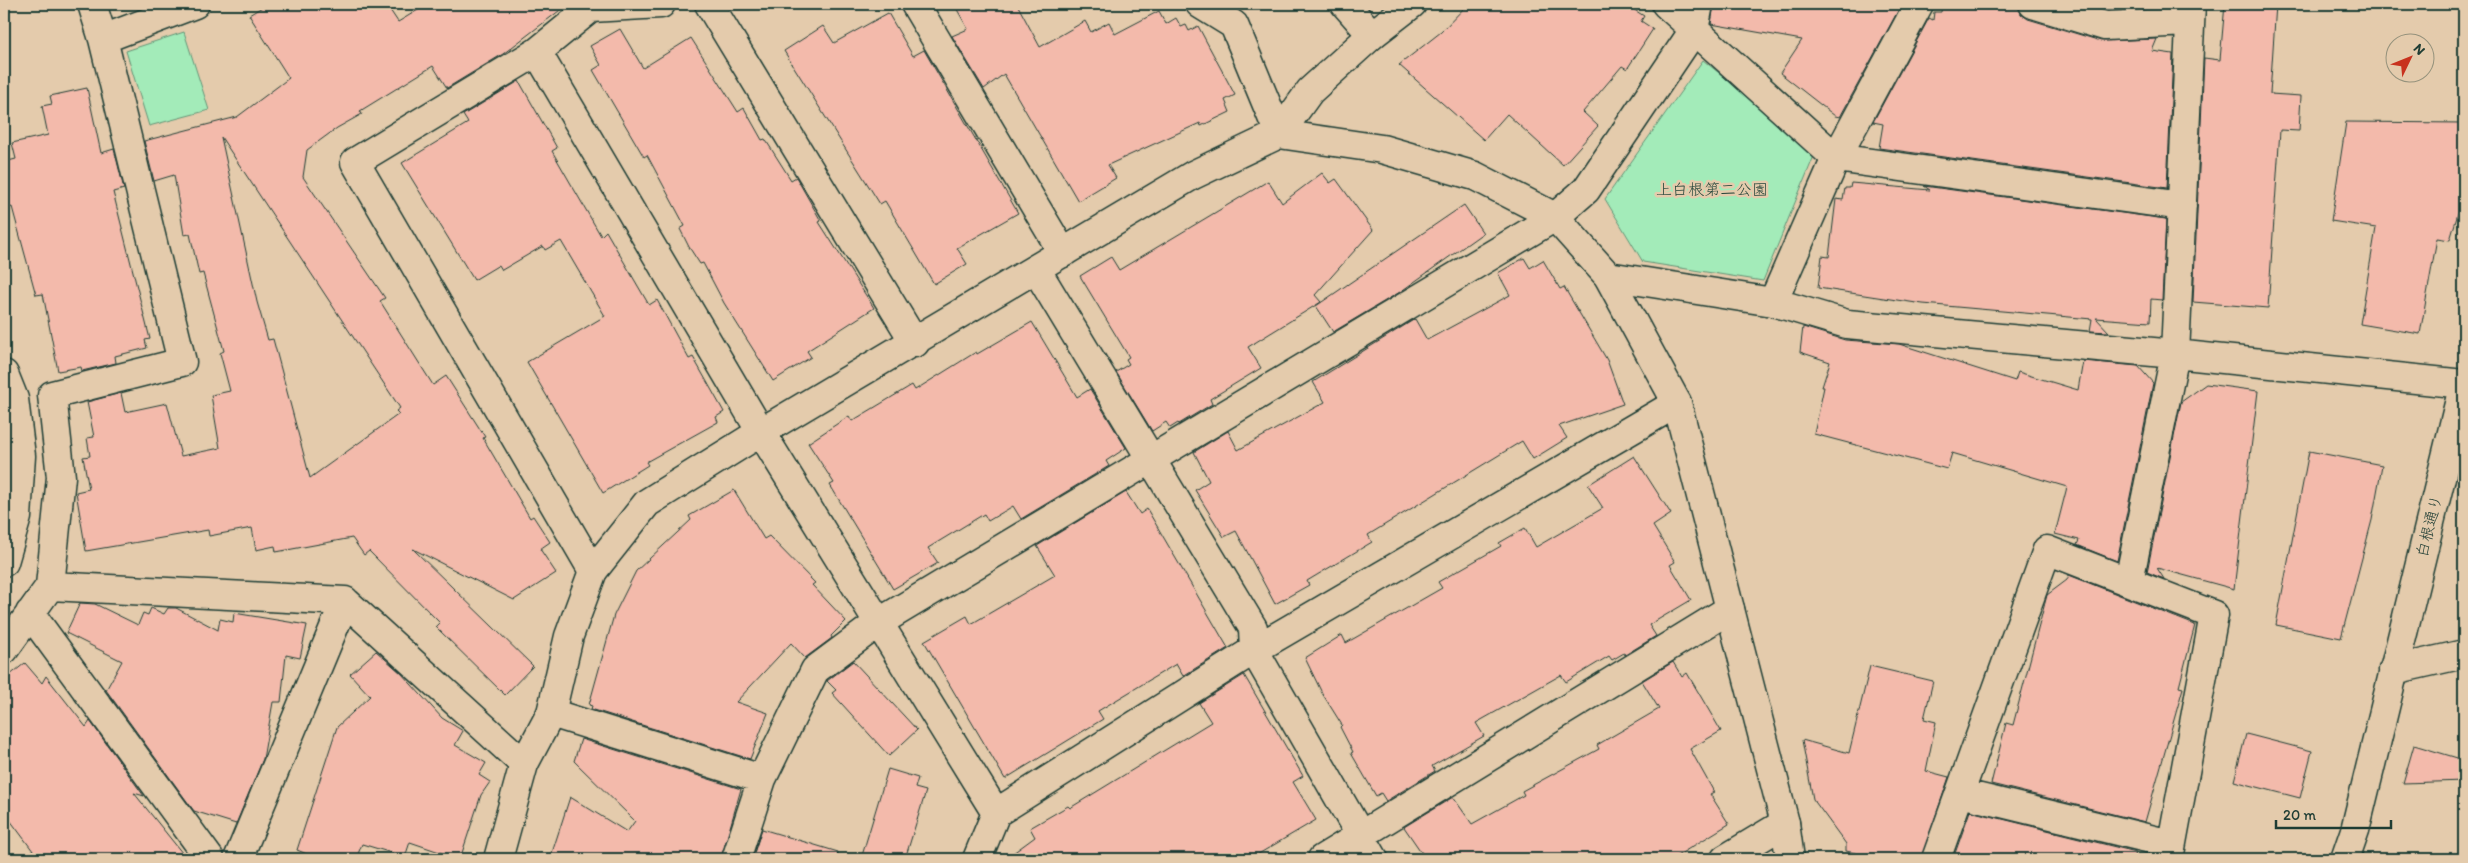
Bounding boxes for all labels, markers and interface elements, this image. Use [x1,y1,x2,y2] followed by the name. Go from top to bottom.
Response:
[2386,32,2436,82] north arrow
[2410,40,2429,59] text: N
[1656,180,1768,199] park label: 上白根第二公園
[2412,493,2446,559] street label: 白根通り
[2276,798,2390,830] scale bar
[2283,806,2317,824] text: 20 m

